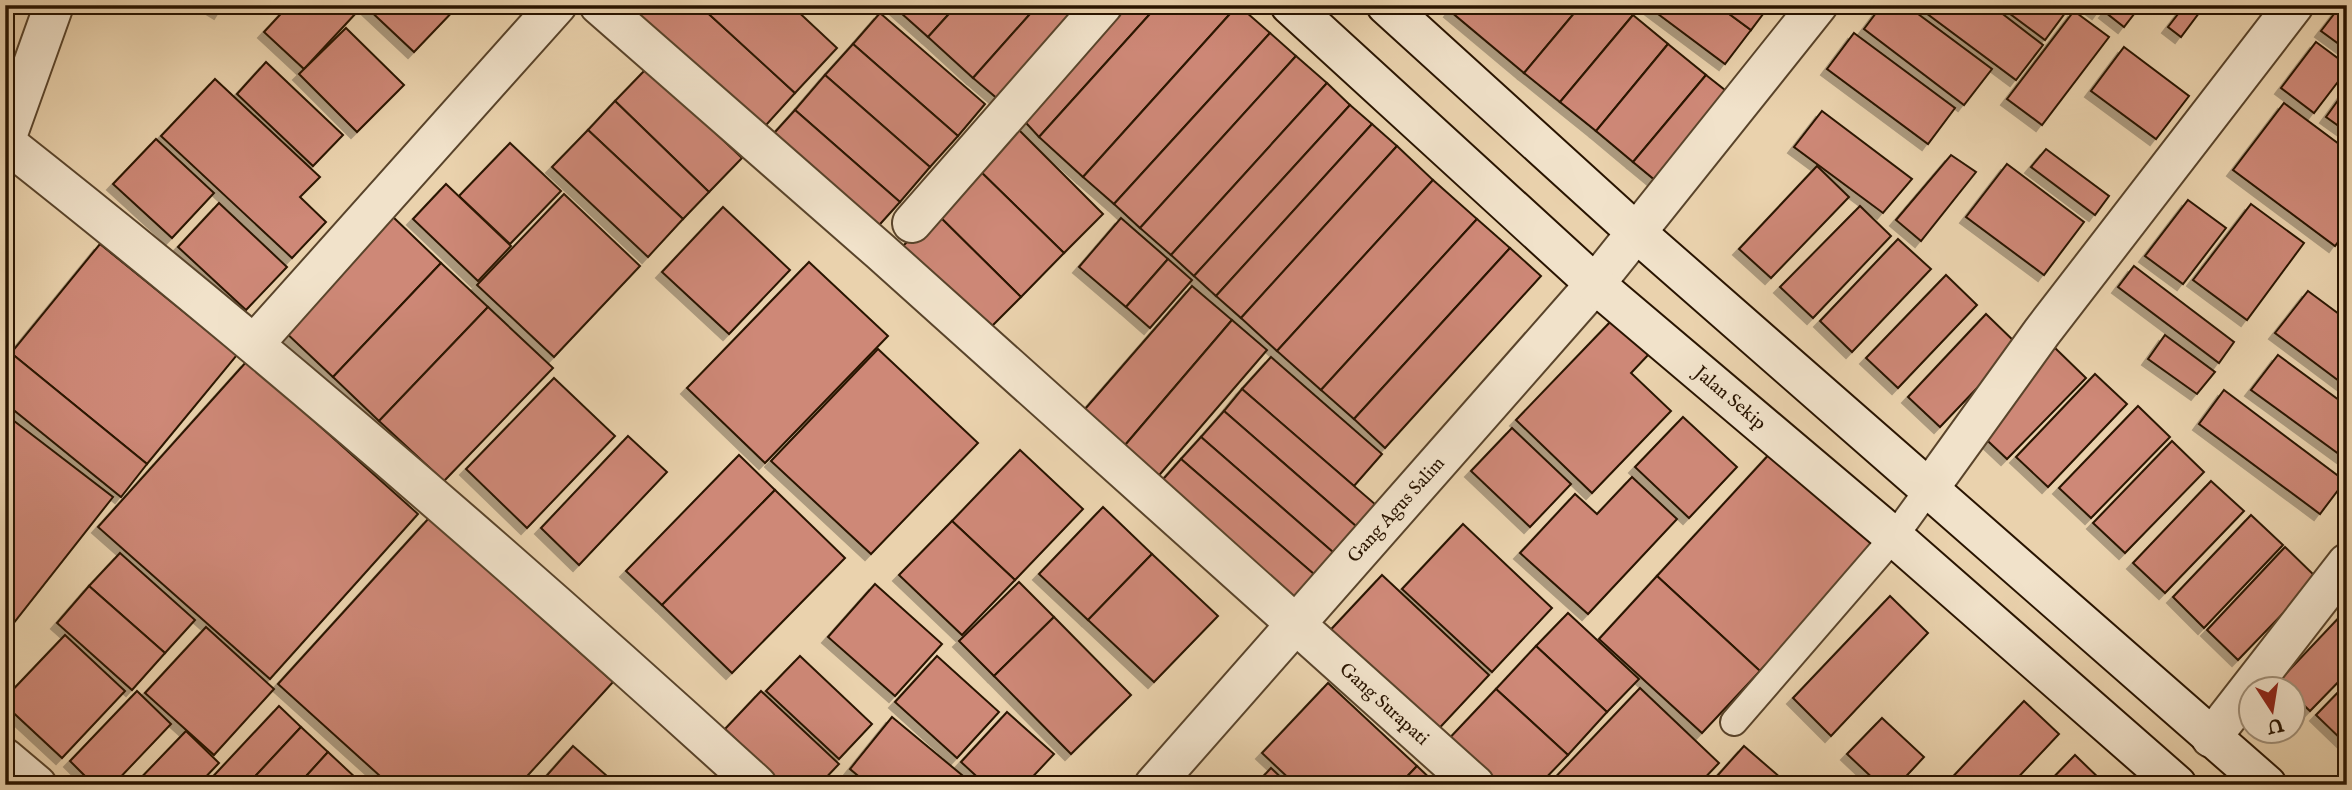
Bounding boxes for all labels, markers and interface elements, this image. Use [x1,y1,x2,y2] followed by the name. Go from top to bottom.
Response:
[1687,360,1771,436] street label: Jalan Sekip
[1343,452,1451,568] street label: Gang Agus Salim
[1334,658,1434,751] street label: Gang Surapati
[2236,674,2306,744] north arrow
[2264,711,2286,738] text: U

